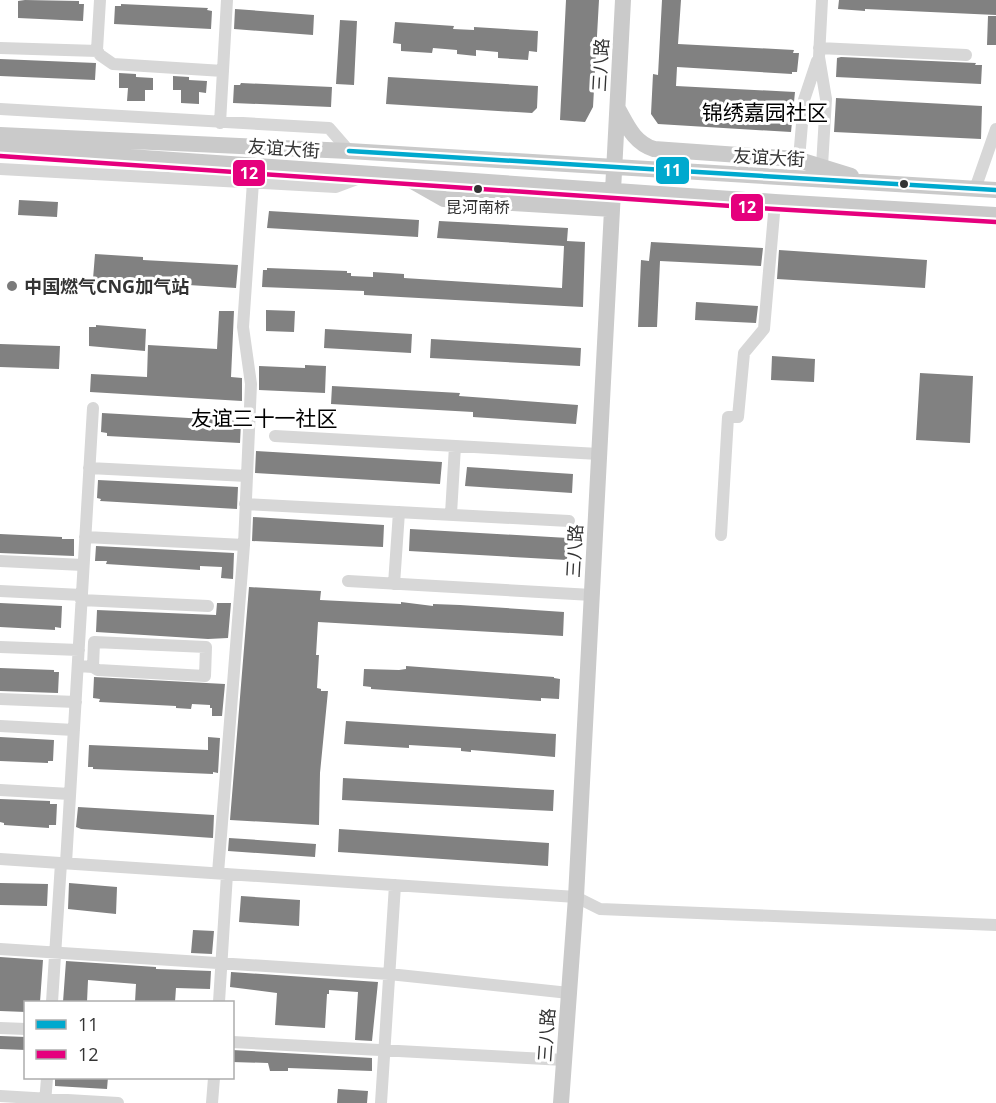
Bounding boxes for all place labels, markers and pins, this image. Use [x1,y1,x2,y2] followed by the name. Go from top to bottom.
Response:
[898,178,910,190] unlabelled marker
[472,183,484,195] marker: 昆河南桥
[446,196,510,218] place label: 昆河南桥
[24,274,189,298] place label: 中国燃气CNG加气站
[5,279,19,293] marker: 中国燃气CNG加气站

